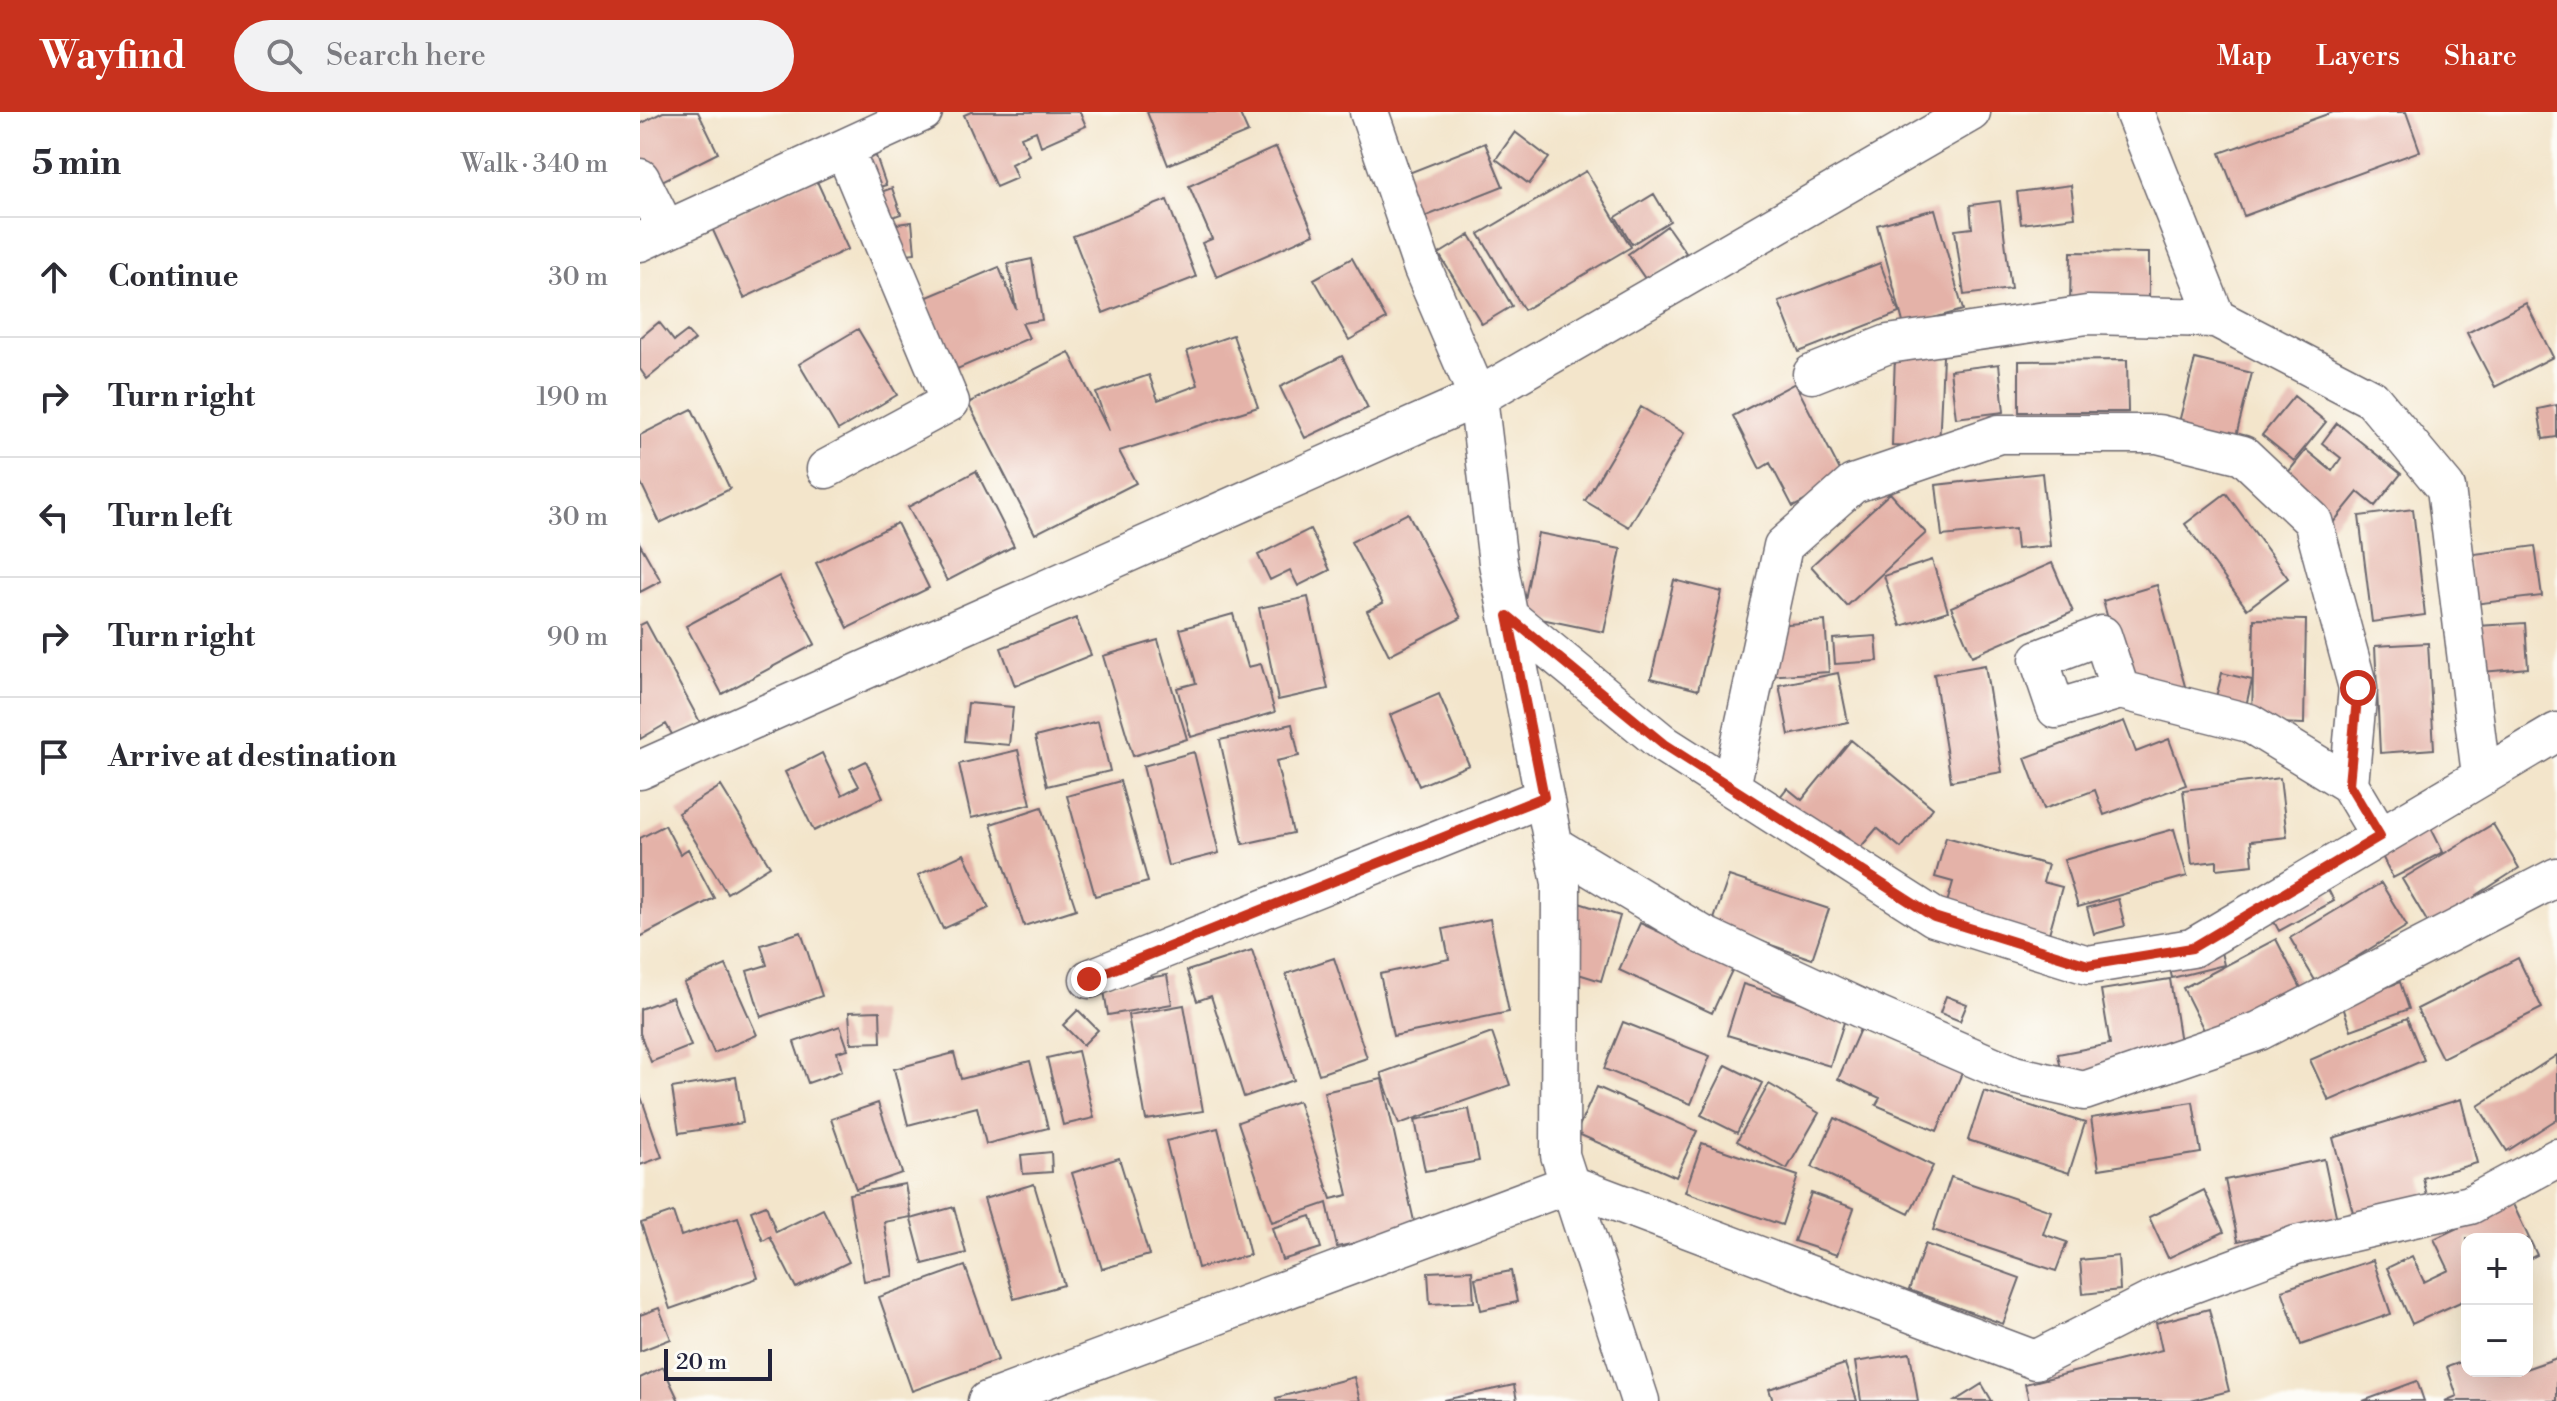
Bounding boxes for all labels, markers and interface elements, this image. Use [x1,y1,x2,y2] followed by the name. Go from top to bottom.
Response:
[234,20,794,92] search box
[40,33,186,80] text: Wayfind
[262,34,306,78] icon: search
[326,37,486,75] text: Search here
[2217,39,2272,74] text: Map
[2316,39,2400,74] text: Layers
[2444,39,2517,74] text: Share
[32,143,121,185] text: 5 min
[461,148,608,180] text: Walk · 340 m
[32,255,76,299] icon: ahead
[108,258,239,296] text: Continue
[548,261,608,293] text: 30 m
[32,375,76,419] icon: right
[108,378,255,416] text: Turn right
[537,381,608,413] text: 190 m
[32,495,76,539] icon: left
[108,498,232,536] text: Turn left
[548,501,608,533] text: 30 m
[32,615,76,659] icon: right
[108,618,255,656] text: Turn right
[547,621,608,653] text: 90 m
[2340,670,2376,706] route start
[32,735,76,779] icon: arrive
[108,738,397,776] text: Arrive at destination
[1071,961,1107,997] route end
[2461,1233,2533,1377] map controls
[2461,1233,2533,1305] button: +
[2461,1305,2533,1377] button: −
[664,1345,772,1381] scale bar
[676,1349,727,1376] text: 20 m

